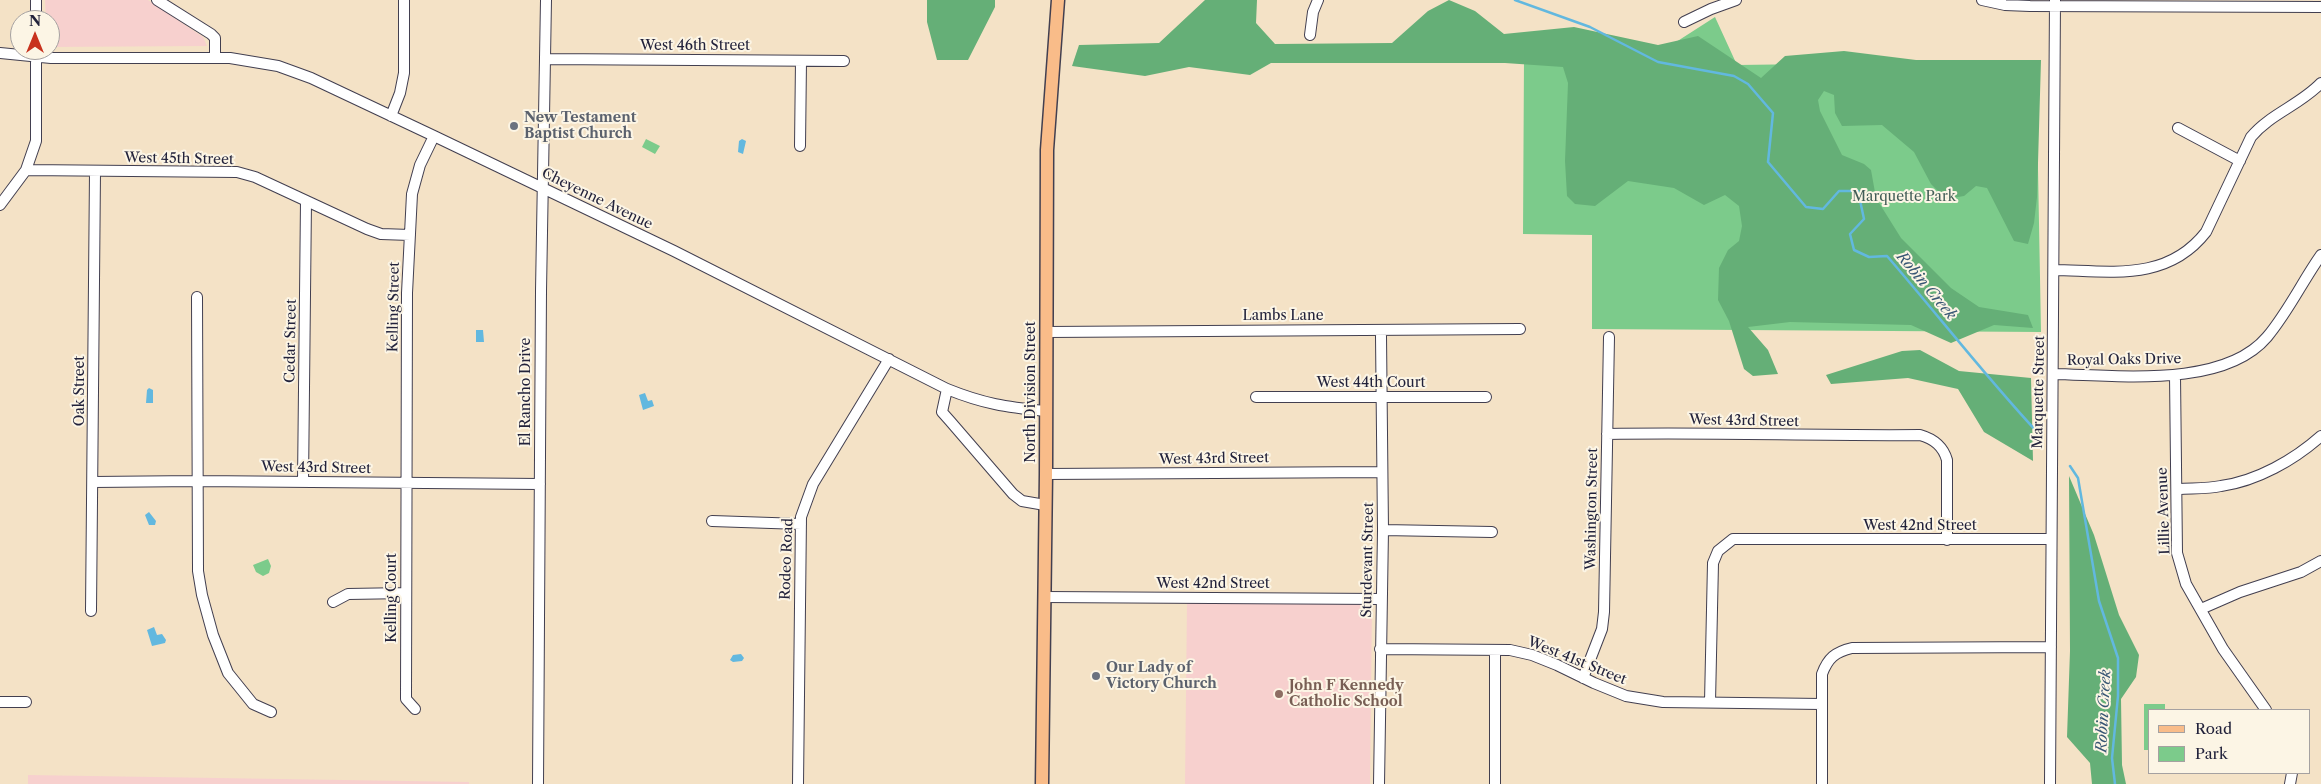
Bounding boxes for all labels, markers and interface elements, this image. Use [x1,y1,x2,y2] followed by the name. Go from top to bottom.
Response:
[10,10,60,60] north arrow
[29,12,41,30] text: N
[640,38,750,54] street label: West 46th Street
[524,110,636,142] place label: New Testament Baptist Church
[508,120,520,132] marker: New Testament Baptist Church
[124,150,234,168] street label: West 45th Street
[539,165,655,233] street label: Cheyenne Avenue
[1852,189,1956,205] park label: Marquette Park
[1892,248,1960,324] water label: Robin Creek
[385,262,403,352] street label: Kelling Street
[282,299,300,383] street label: Cedar Street
[1242,308,1324,324] street label: Lambs Lane
[1023,321,1039,463] street label: North Division Street
[2030,335,2048,449] street label: Marquette Street
[518,338,534,446] street label: El Rancho Drive
[2067,351,2181,369] street label: Royal Oaks Drive
[72,356,88,426] street label: Oak Street
[1316,375,1426,391] street label: West 44th Court
[1689,412,1799,430] street label: West 43rd Street
[1583,448,1601,570] street label: Washington Street
[1159,450,1269,468] street label: West 43rd Street
[261,459,371,477] street label: West 43rd Street
[2154,467,2174,555] street label: Lillie Avenue
[1359,502,1377,618] street label: Sturdevant Street
[777,518,797,600] street label: Rodeo Road
[1863,518,1977,534] street label: West 42nd Street
[384,553,400,643] street label: Kelling Court
[1156,576,1270,592] street label: West 42nd Street
[1525,634,1629,688] street label: West 41st Street
[1106,660,1217,692] place label: Our Lady of Victory Church
[2093,669,2115,753] water label: Robin Creek
[1090,670,1102,682] marker: Our Lady of Victory Church
[1289,678,1404,710] place label: John F Kennedy Catholic School
[1273,688,1285,700] marker: John F Kennedy Catholic School
[2148,709,2311,774] legend
[2195,719,2232,738] text: Road
[2195,744,2228,763] text: Park

